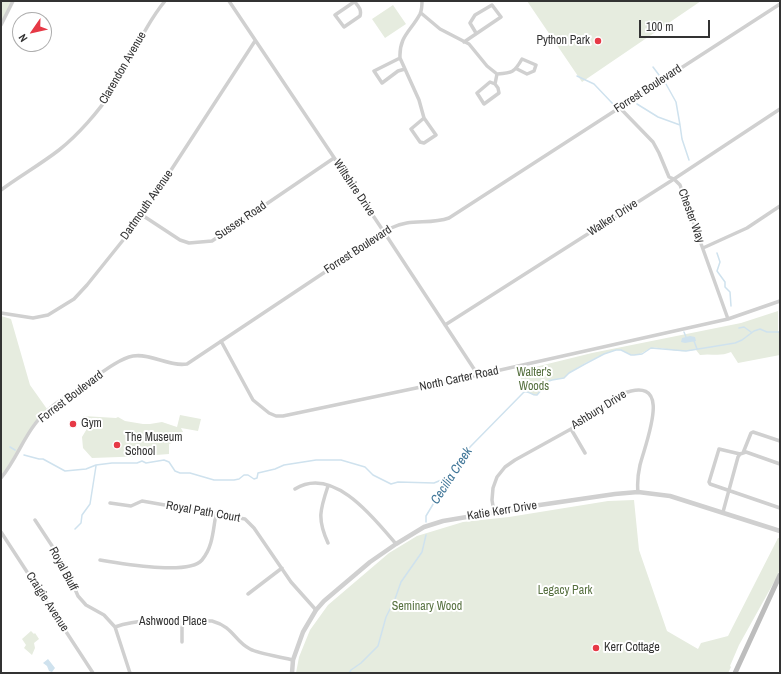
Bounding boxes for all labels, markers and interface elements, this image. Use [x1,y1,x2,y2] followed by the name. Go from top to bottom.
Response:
[12,12,52,52] north arrow
[641,12,712,38] scale bar
[646,19,673,35] text: 100 m
[96,29,150,107] street label: Clarendon Avenue
[15,32,31,45] text: N
[536,34,590,48] place label: Python Park
[593,36,603,46] marker: Python Park
[611,62,685,116] street label: Forrest Boulevard
[330,157,378,219] street label: Wiltshire Drive
[118,167,176,243] street label: Dartmouth Avenue
[675,187,707,245] street label: Chester Way
[585,197,641,239] street label: Walker Drive
[213,199,269,243] street label: Sussex Road
[321,223,395,277] street label: Forrest Boulevard
[418,364,500,394] street label: North Carter Road
[517,366,551,394] park label: Walter's Woods
[36,368,106,426] street label: Forrest Boulevard
[569,387,629,433] street label: Ashbury Drive
[81,417,102,431] place label: Gym
[68,419,78,429] marker: Gym
[125,431,182,459] place label: The Museum School
[112,440,122,450] marker: The Museum School
[428,445,476,507] water label: Cecilia Creek
[165,498,241,526] street label: Royal Path Court
[466,498,538,524] street label: Katie Kerr Drive
[46,545,80,593] street label: Royal Bluff
[22,569,72,635] street label: Craigie Avenue
[538,584,592,598] park label: Legacy Park
[392,600,462,614] park label: Seminary Wood
[139,615,207,629] street label: Ashwood Place
[604,641,660,655] place label: Kerr Cottage
[591,643,601,653] marker: Kerr Cottage

